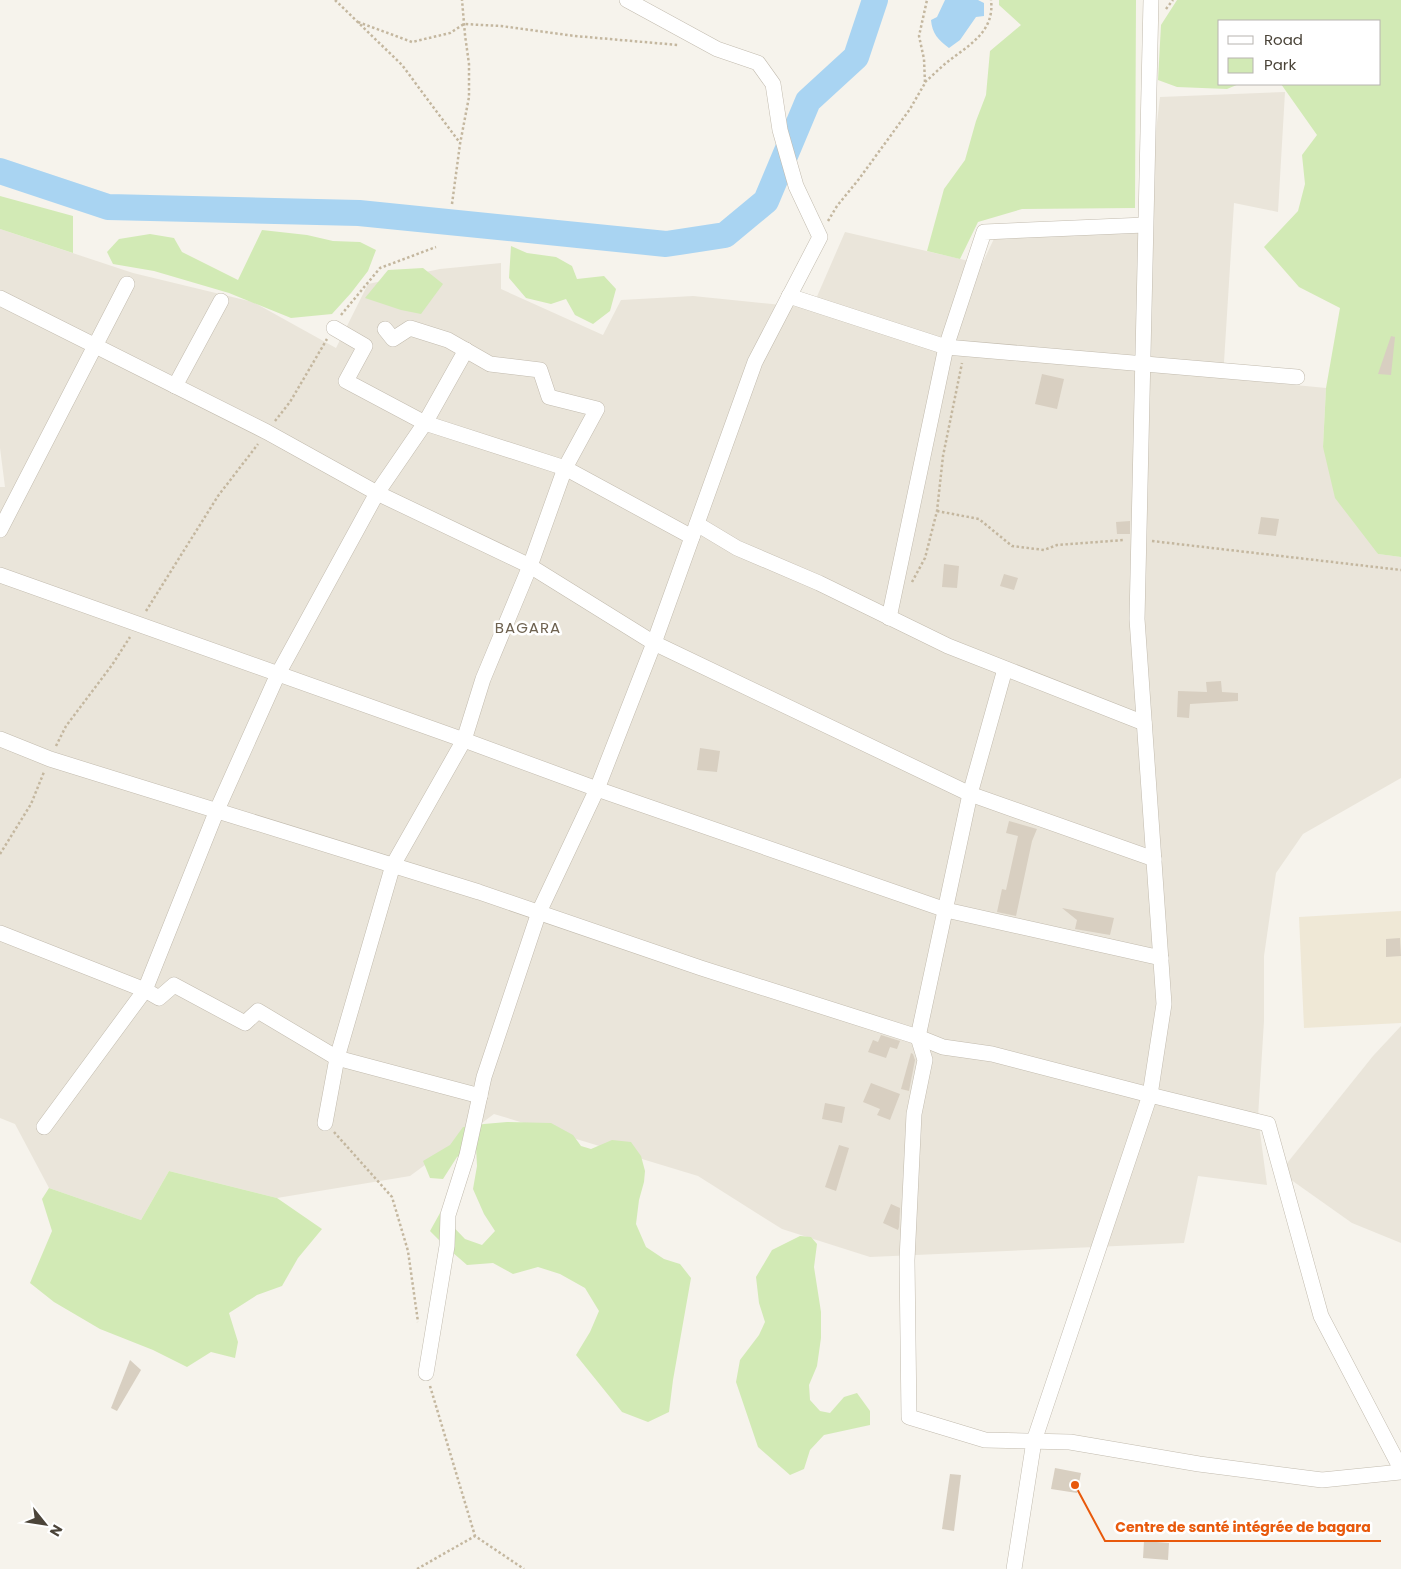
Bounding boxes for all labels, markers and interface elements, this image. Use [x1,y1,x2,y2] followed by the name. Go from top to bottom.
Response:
[1218,20,1381,85] legend
[1264,29,1303,50] text: Road
[1264,54,1296,75] text: Park
[495,617,561,638] district label: BAGARA
[20,1499,70,1549] north arrow
[1105,1512,1381,1541] callout: Centre de santé intégrée de bagara
[1115,1517,1371,1537] text: Centre de santé intégrée de bagara
[45,1521,68,1540] text: N

